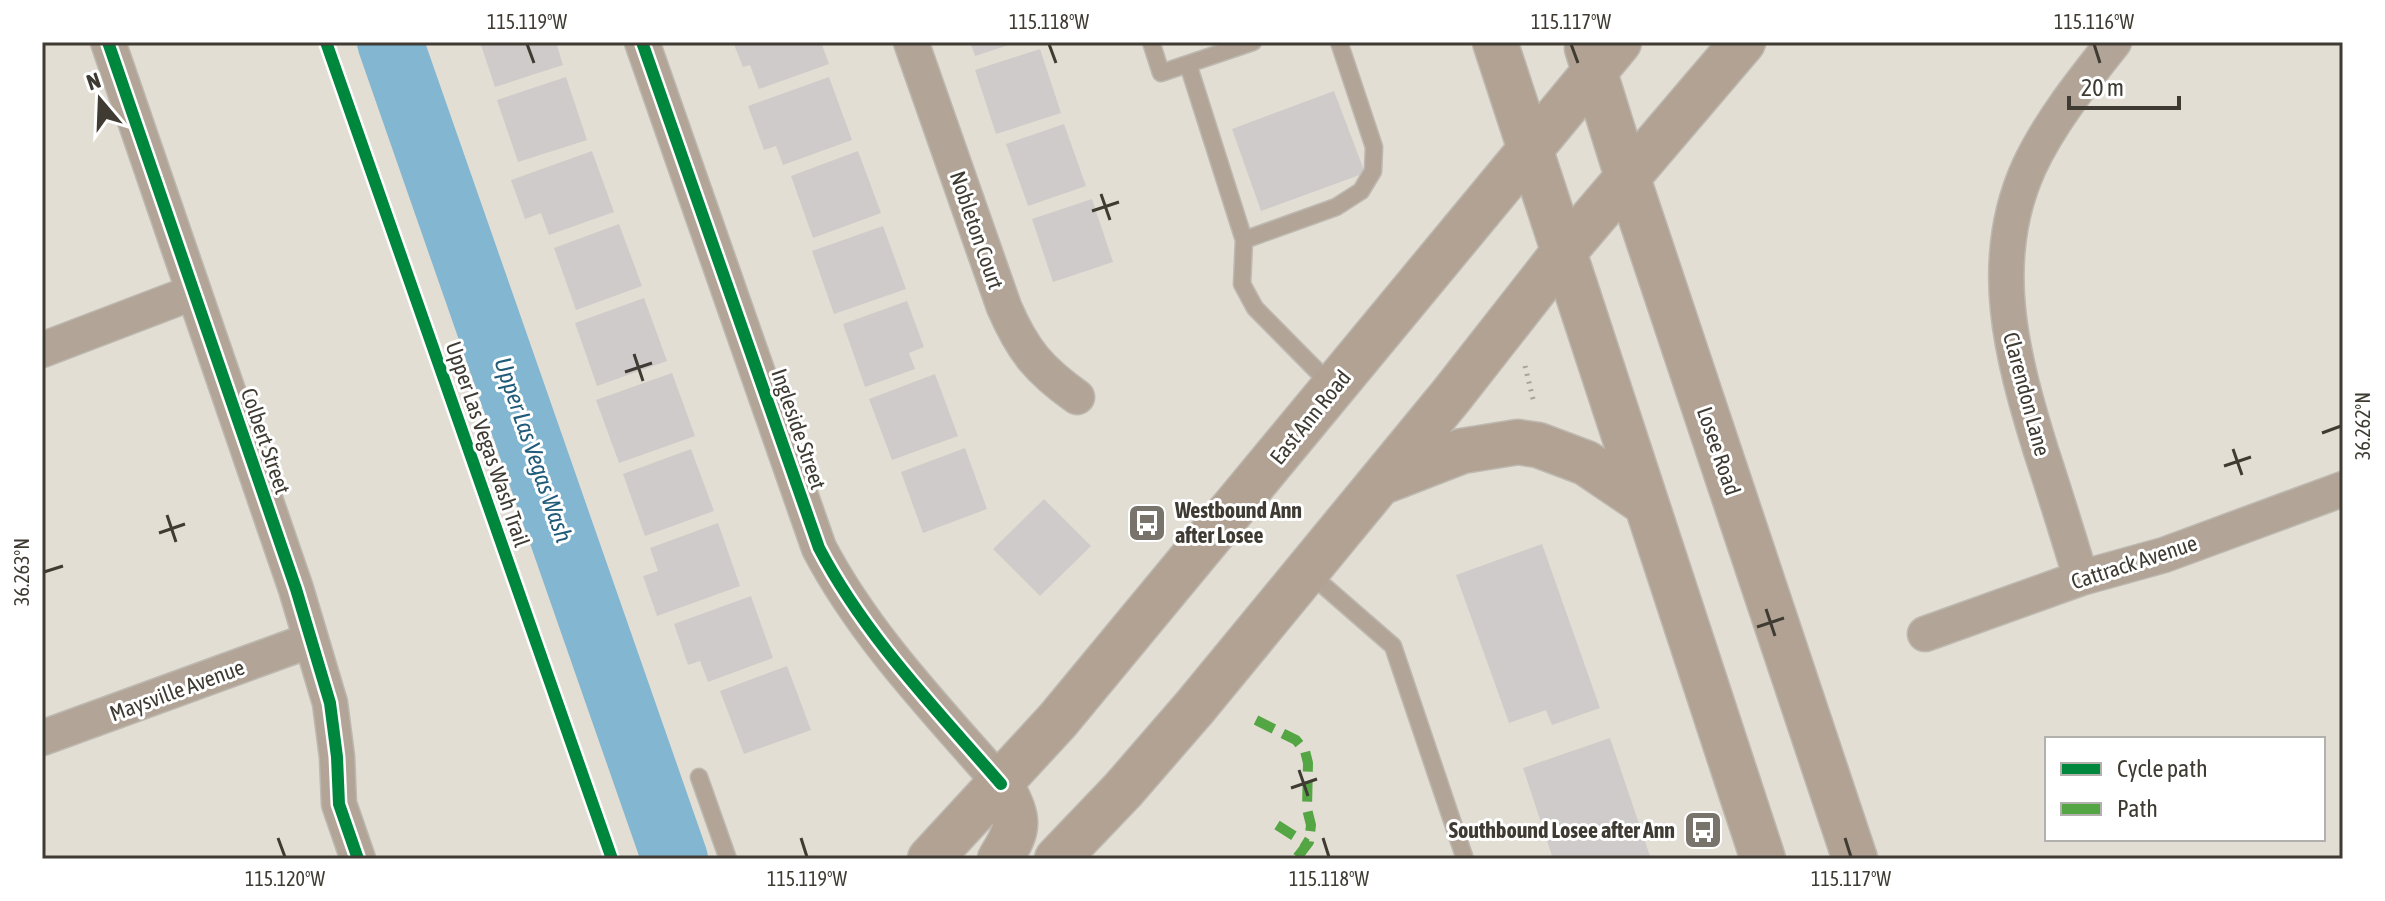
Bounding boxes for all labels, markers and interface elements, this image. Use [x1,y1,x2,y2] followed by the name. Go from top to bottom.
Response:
[487,10,567,33] text: 115.119°W
[1009,10,1089,33] text: 115.118°W
[1531,10,1611,33] text: 115.117°W
[2054,10,2134,33] text: 115.116°W
[60,60,140,140] north arrow
[2069,60,2179,110] scale bar
[83,67,104,95] text: N
[2081,74,2124,101] text: 20 m
[945,168,1009,292] street label: Nobleton Court
[1998,329,2056,459] street label: Clarendon Lane
[440,338,536,550] street label: Upper Las Vegas Wash Trail
[488,354,578,546] water label: Upper Las Vegas Wash
[766,365,832,493] street label: Ingleside Street
[1264,365,1356,469] street label: East Ann Road
[236,385,296,497] street label: Colbert Street
[2351,392,2374,460] text: 36.262°N
[1692,404,1746,498] street label: Losee Road
[1174,497,1302,548] place label: Westbound Ann after Losee
[1126,502,1168,544] bus stop icon: Westbound Ann after Losee
[2068,529,2200,595] street label: Cattrack Avenue
[10,538,33,606] text: 36.263°N
[106,654,248,726] street label: Maysville Avenue
[2045,737,2325,841] legend
[2117,755,2208,782] text: Cycle path
[2117,795,2158,822] text: Path
[1682,809,1724,851] bus stop icon: Southbound Losee after Ann
[1449,817,1675,843] place label: Southbound Losee after Ann
[245,867,325,890] text: 115.120°W
[767,867,847,890] text: 115.119°W
[1289,867,1369,890] text: 115.118°W
[1811,867,1891,890] text: 115.117°W

